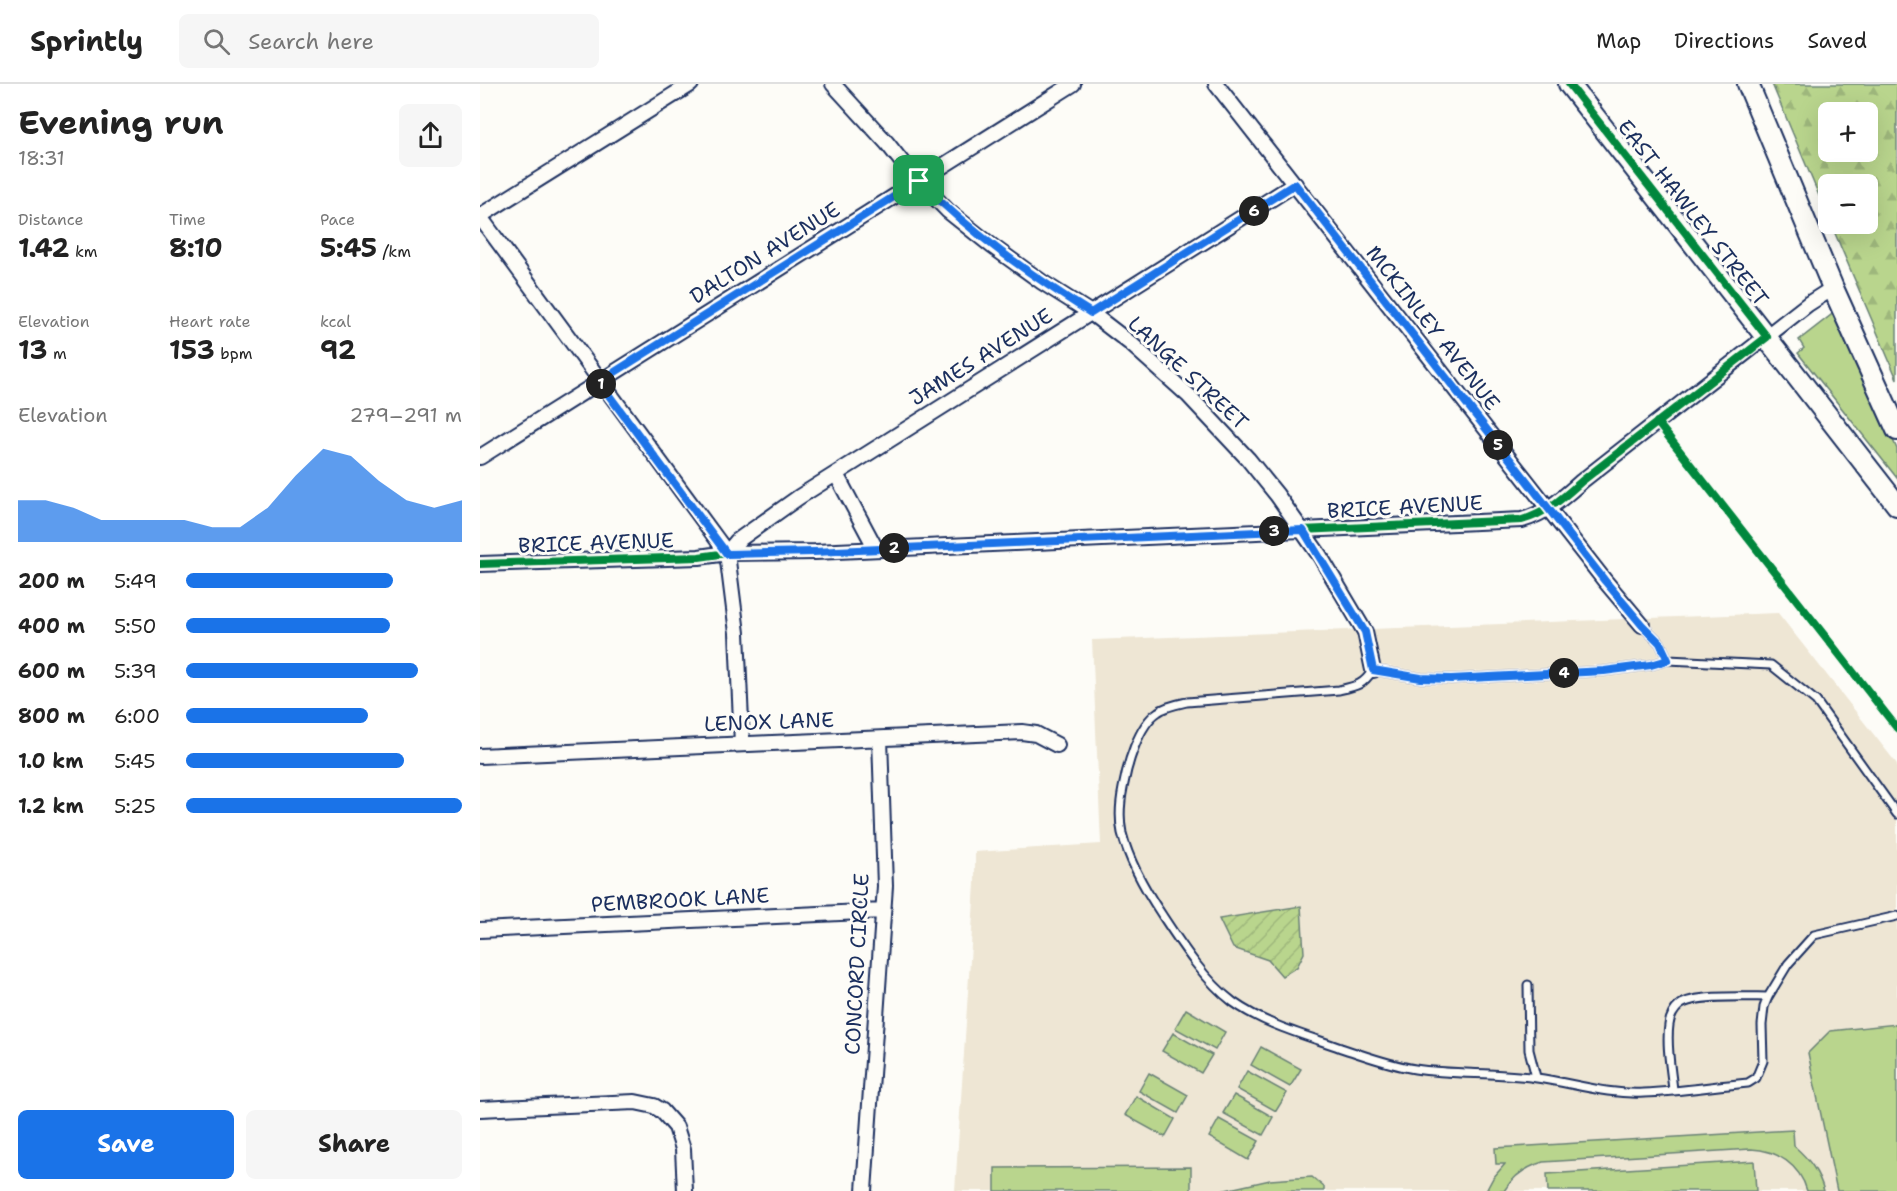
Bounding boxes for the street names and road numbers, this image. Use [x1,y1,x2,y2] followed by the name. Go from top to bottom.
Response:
[1611,114,1775,312] street label: EAST HAWLEY STREET
[685,196,845,310] street label: DALTON AVENUE
[1360,240,1506,416] street label: MCKINLEY AVENUE
[904,302,1058,412] street label: JAMES AVENUE
[1122,310,1254,436] street label: LANGE STREET
[1326,489,1484,525] street label: BRICE AVENUE
[518,526,674,560] street label: BRICE AVENUE
[703,706,835,738] street label: LENOX LANE
[838,872,876,1056] street label: CONCORD CIRCLE
[590,881,770,919] street label: PEMBROOK LANE

